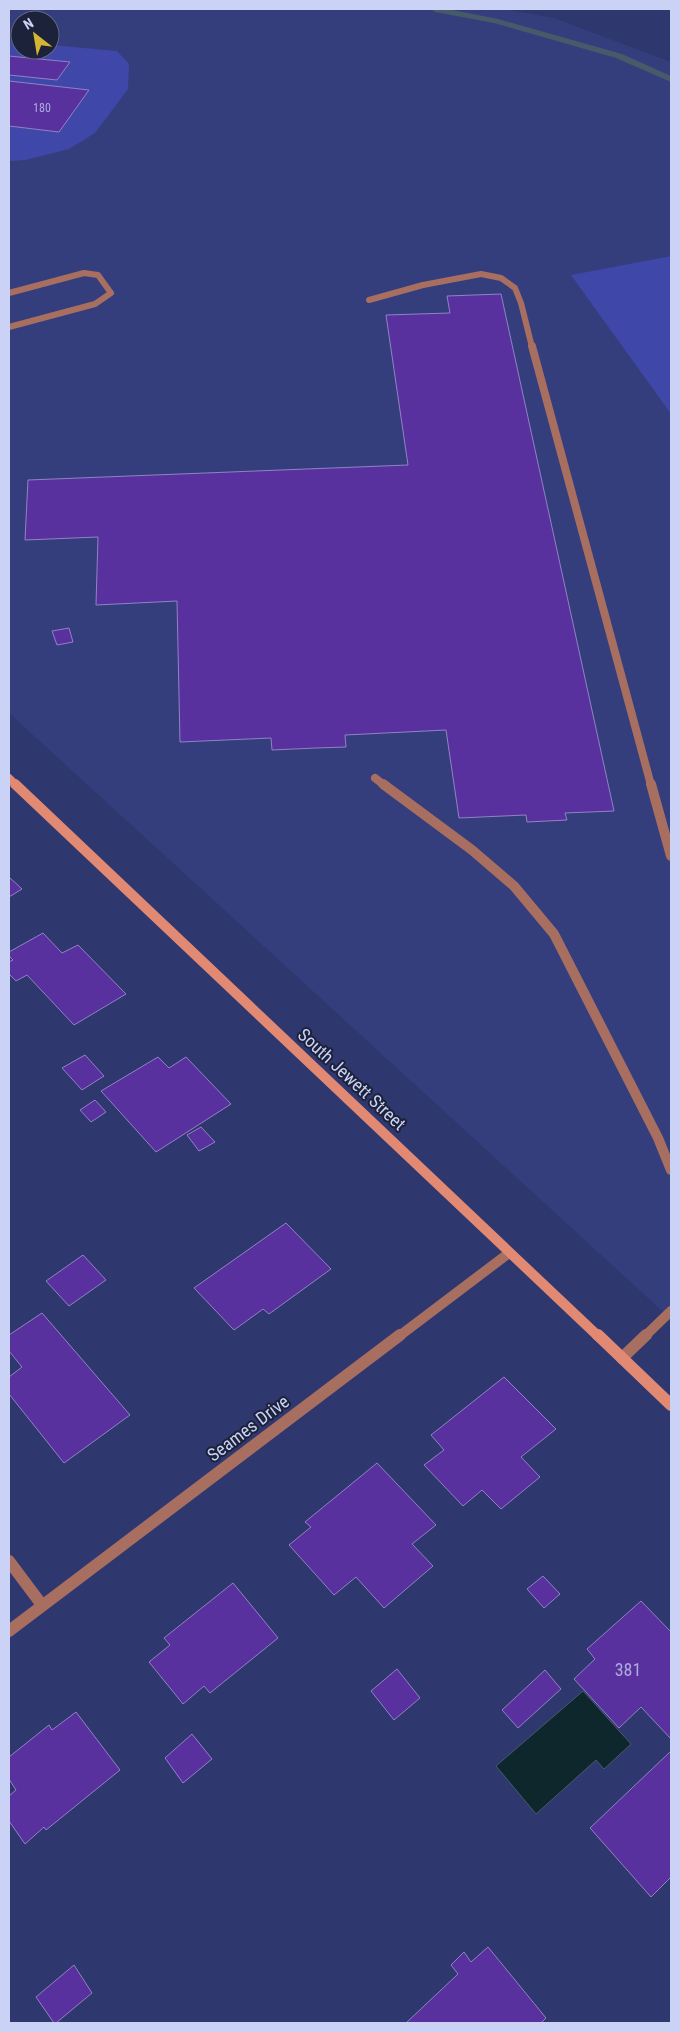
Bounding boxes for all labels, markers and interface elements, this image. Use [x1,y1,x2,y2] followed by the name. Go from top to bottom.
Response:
[10,10,60,60] north arrow
[21,15,36,33] text: N
[33,101,51,115] house number: 180
[294,1024,410,1134] street label: South Jewett Street
[203,1391,293,1465] street label: Seames Drive
[615,1659,641,1680] house number: 381

